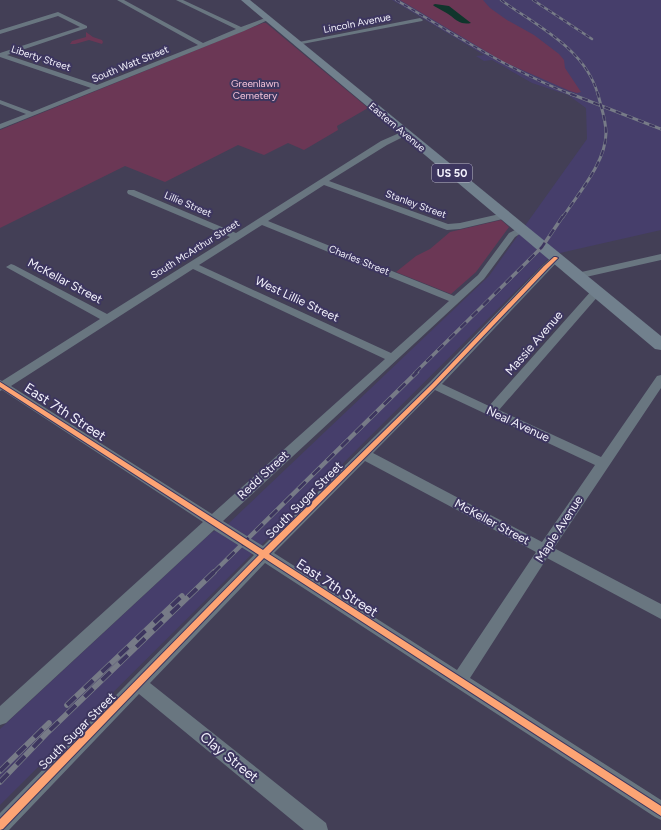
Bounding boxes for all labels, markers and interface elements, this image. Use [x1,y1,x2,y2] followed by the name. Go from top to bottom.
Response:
[322,10,392,36] street label: Lincoln Avenue
[10,42,73,74] street label: Liberty Street
[90,43,170,85] street label: South Watt Street
[231,77,279,102] park label: Greenlawn Cemetery
[366,99,428,155] street label: Eastern Avenue
[432,164,472,182] road number: US 50
[384,187,448,221] street label: Stanley Street
[162,188,214,220] street label: Lillie Street
[148,216,242,282] street label: South McArthur Street
[327,242,391,278] street label: Charles Street
[25,255,105,307] street label: McKellar Street
[253,273,342,325] street label: West Lillie Street
[502,308,566,378] street label: Massie Avenue
[21,379,109,445] street label: East 7th Street
[484,403,552,445] street label: Neal Avenue
[235,448,292,502] street label: Redd Street
[263,458,346,541] street label: South Sugar Street
[532,493,586,565] street label: Maple Avenue
[452,496,532,548] street label: McKeller Street
[293,555,381,621] street label: East 7th Street
[36,689,119,772] street label: South Sugar Street
[196,728,262,786] street label: Clay Street

